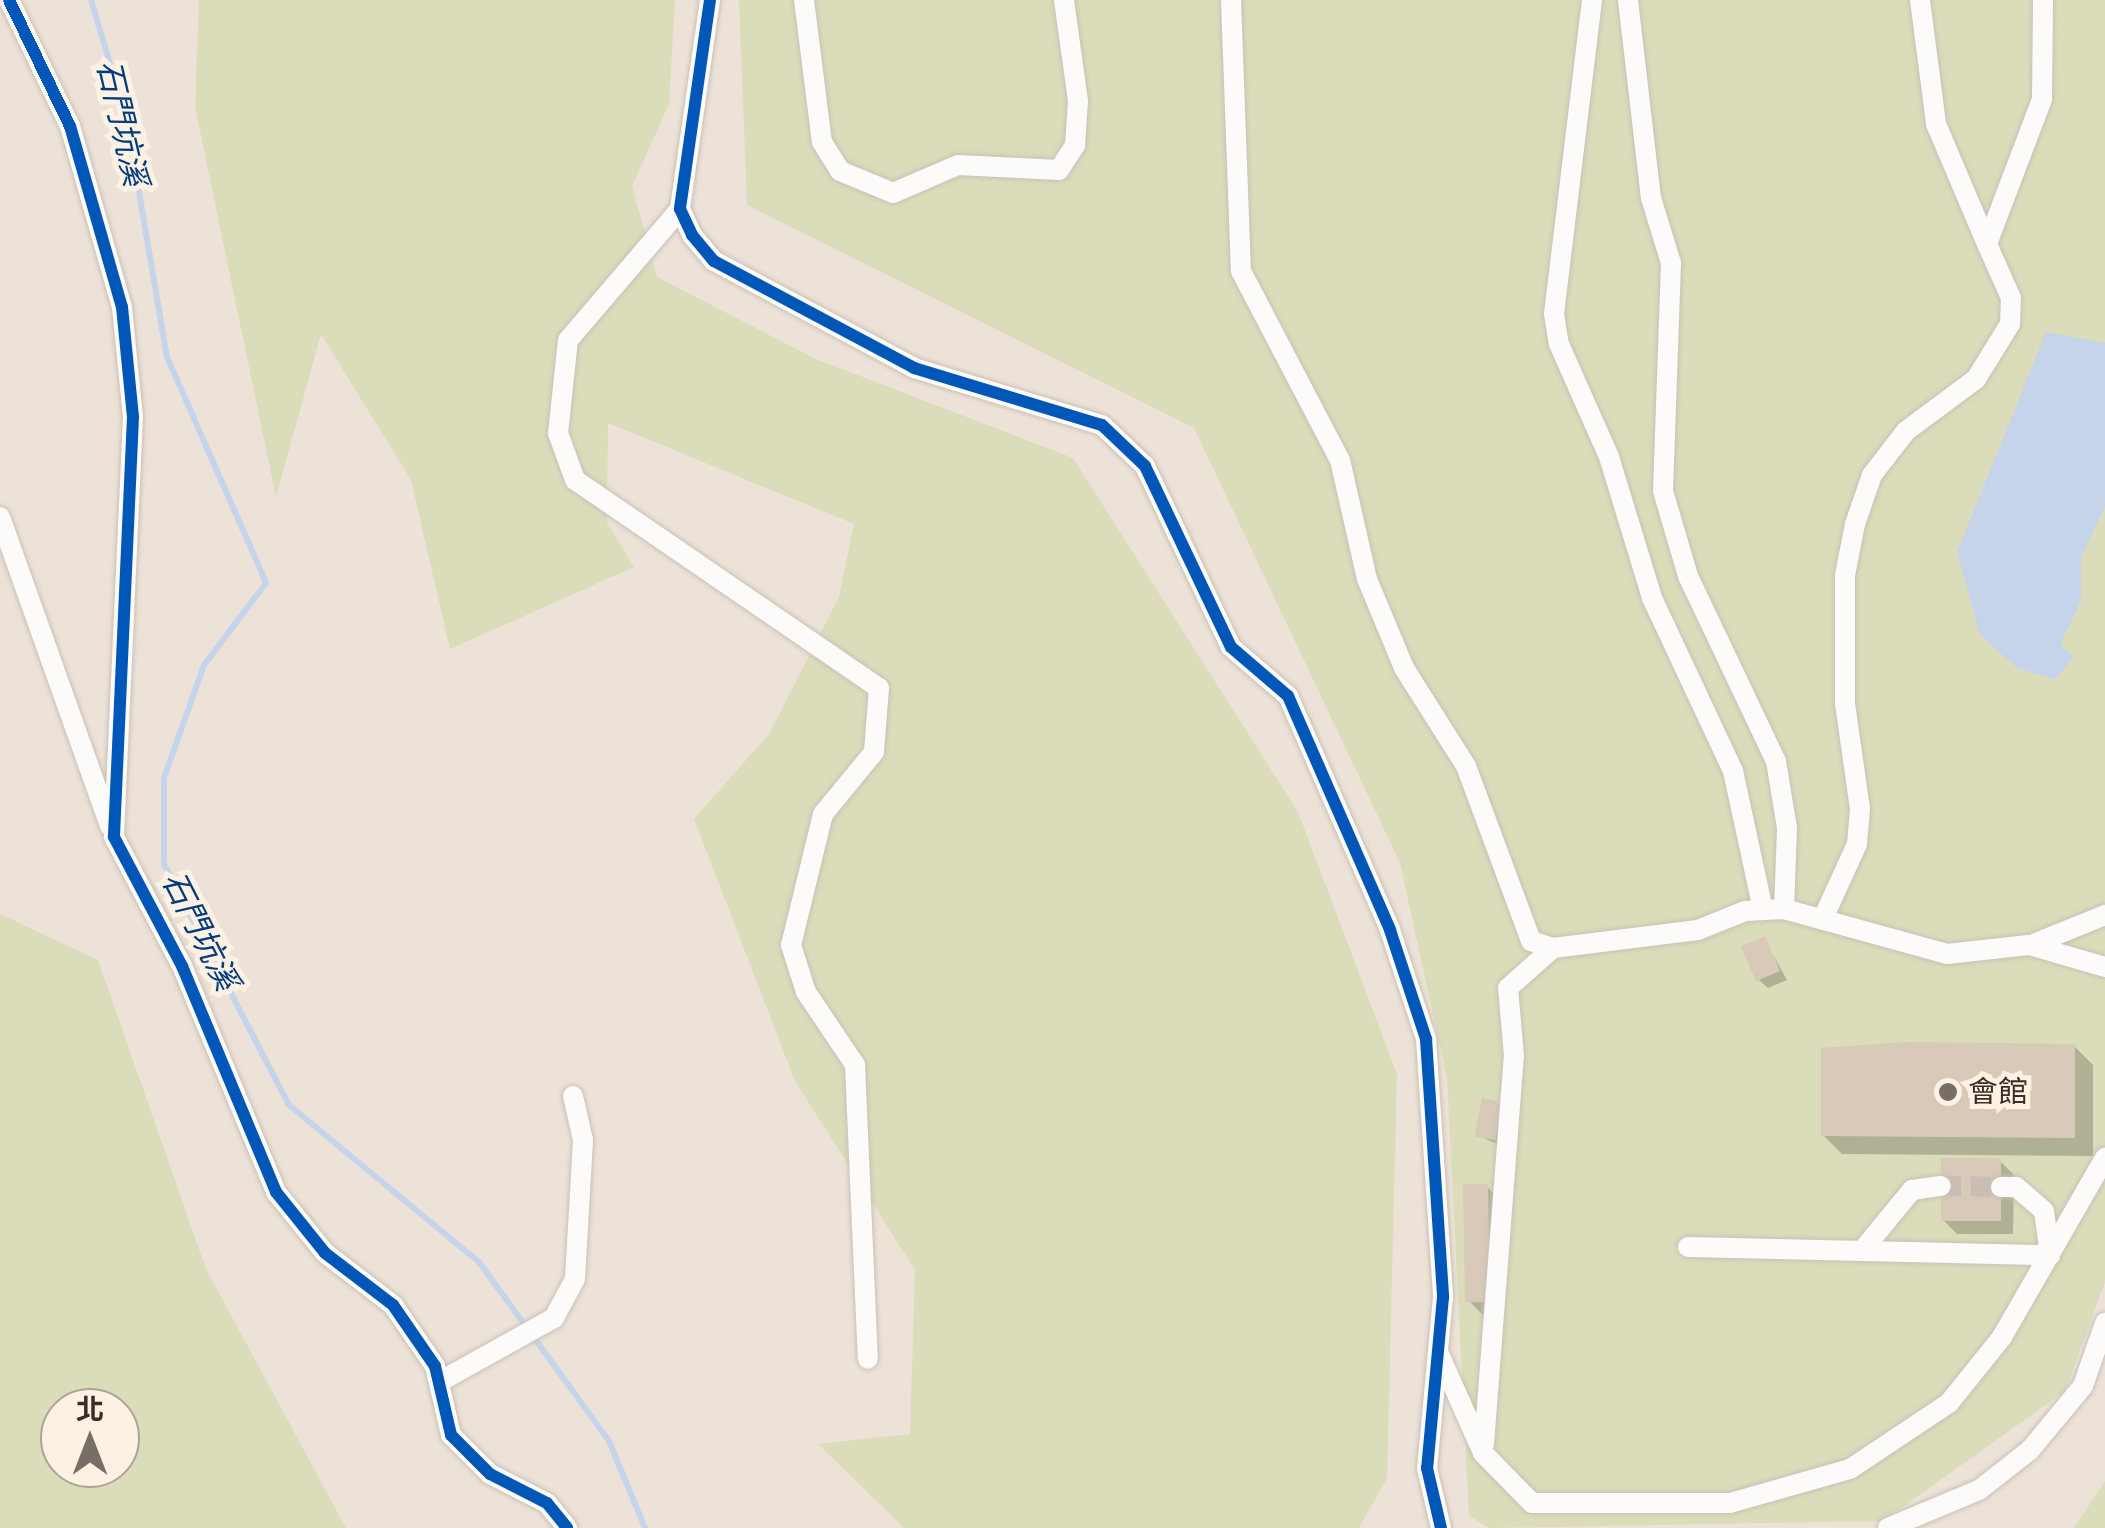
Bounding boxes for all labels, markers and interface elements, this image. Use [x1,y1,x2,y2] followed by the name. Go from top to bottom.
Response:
[89,56,155,190] water label: 石門坑溪
[154,865,246,997] water label: 石門坑溪
[1968,1074,2028,1110] place label: 會館
[1937,1081,1959,1103] marker: 會館
[40,1388,140,1488] north arrow
[76,1393,104,1426] text: 北

